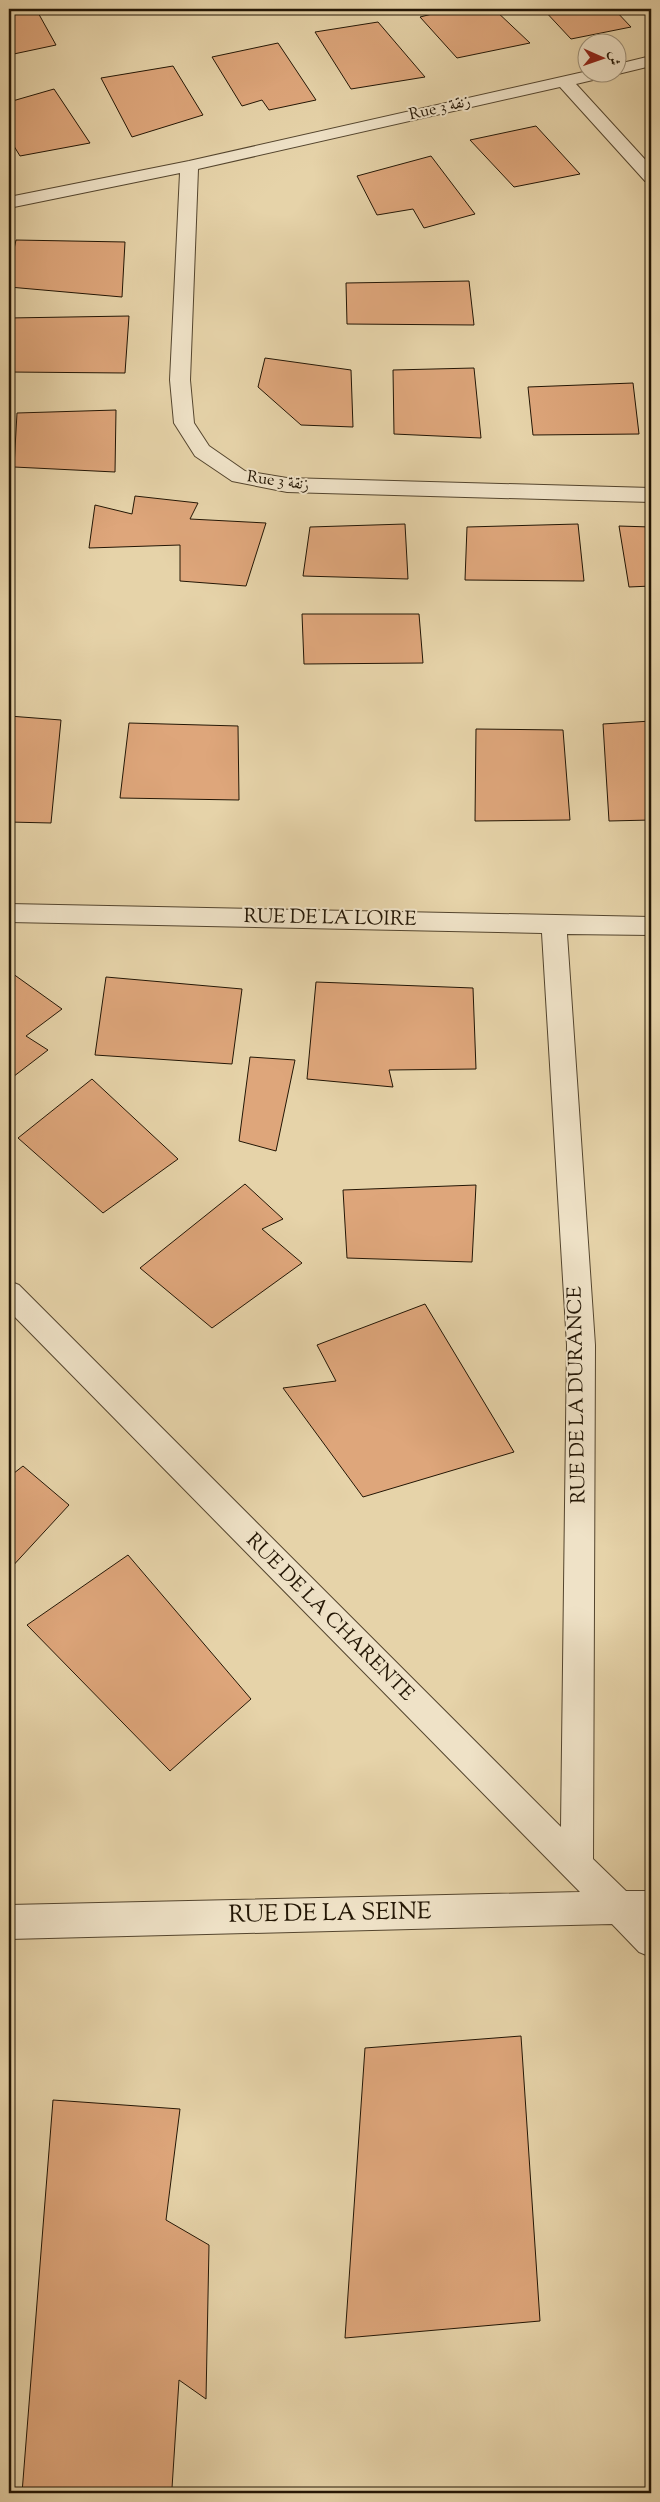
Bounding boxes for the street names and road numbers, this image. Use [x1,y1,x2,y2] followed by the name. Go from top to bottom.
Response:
[407,91,473,127] street label: Rue 3 زنقة
[245,466,311,498] street label: Rue 3 زنقة
[243,903,417,935] street label: RUE DE LA LOIRE
[562,1286,594,1504] street label: RUE DE LA DURANCE
[238,1527,420,1709] street label: RUE DE LA CHARENTE
[228,1895,432,1933] street label: RUE DE LA SEINE

